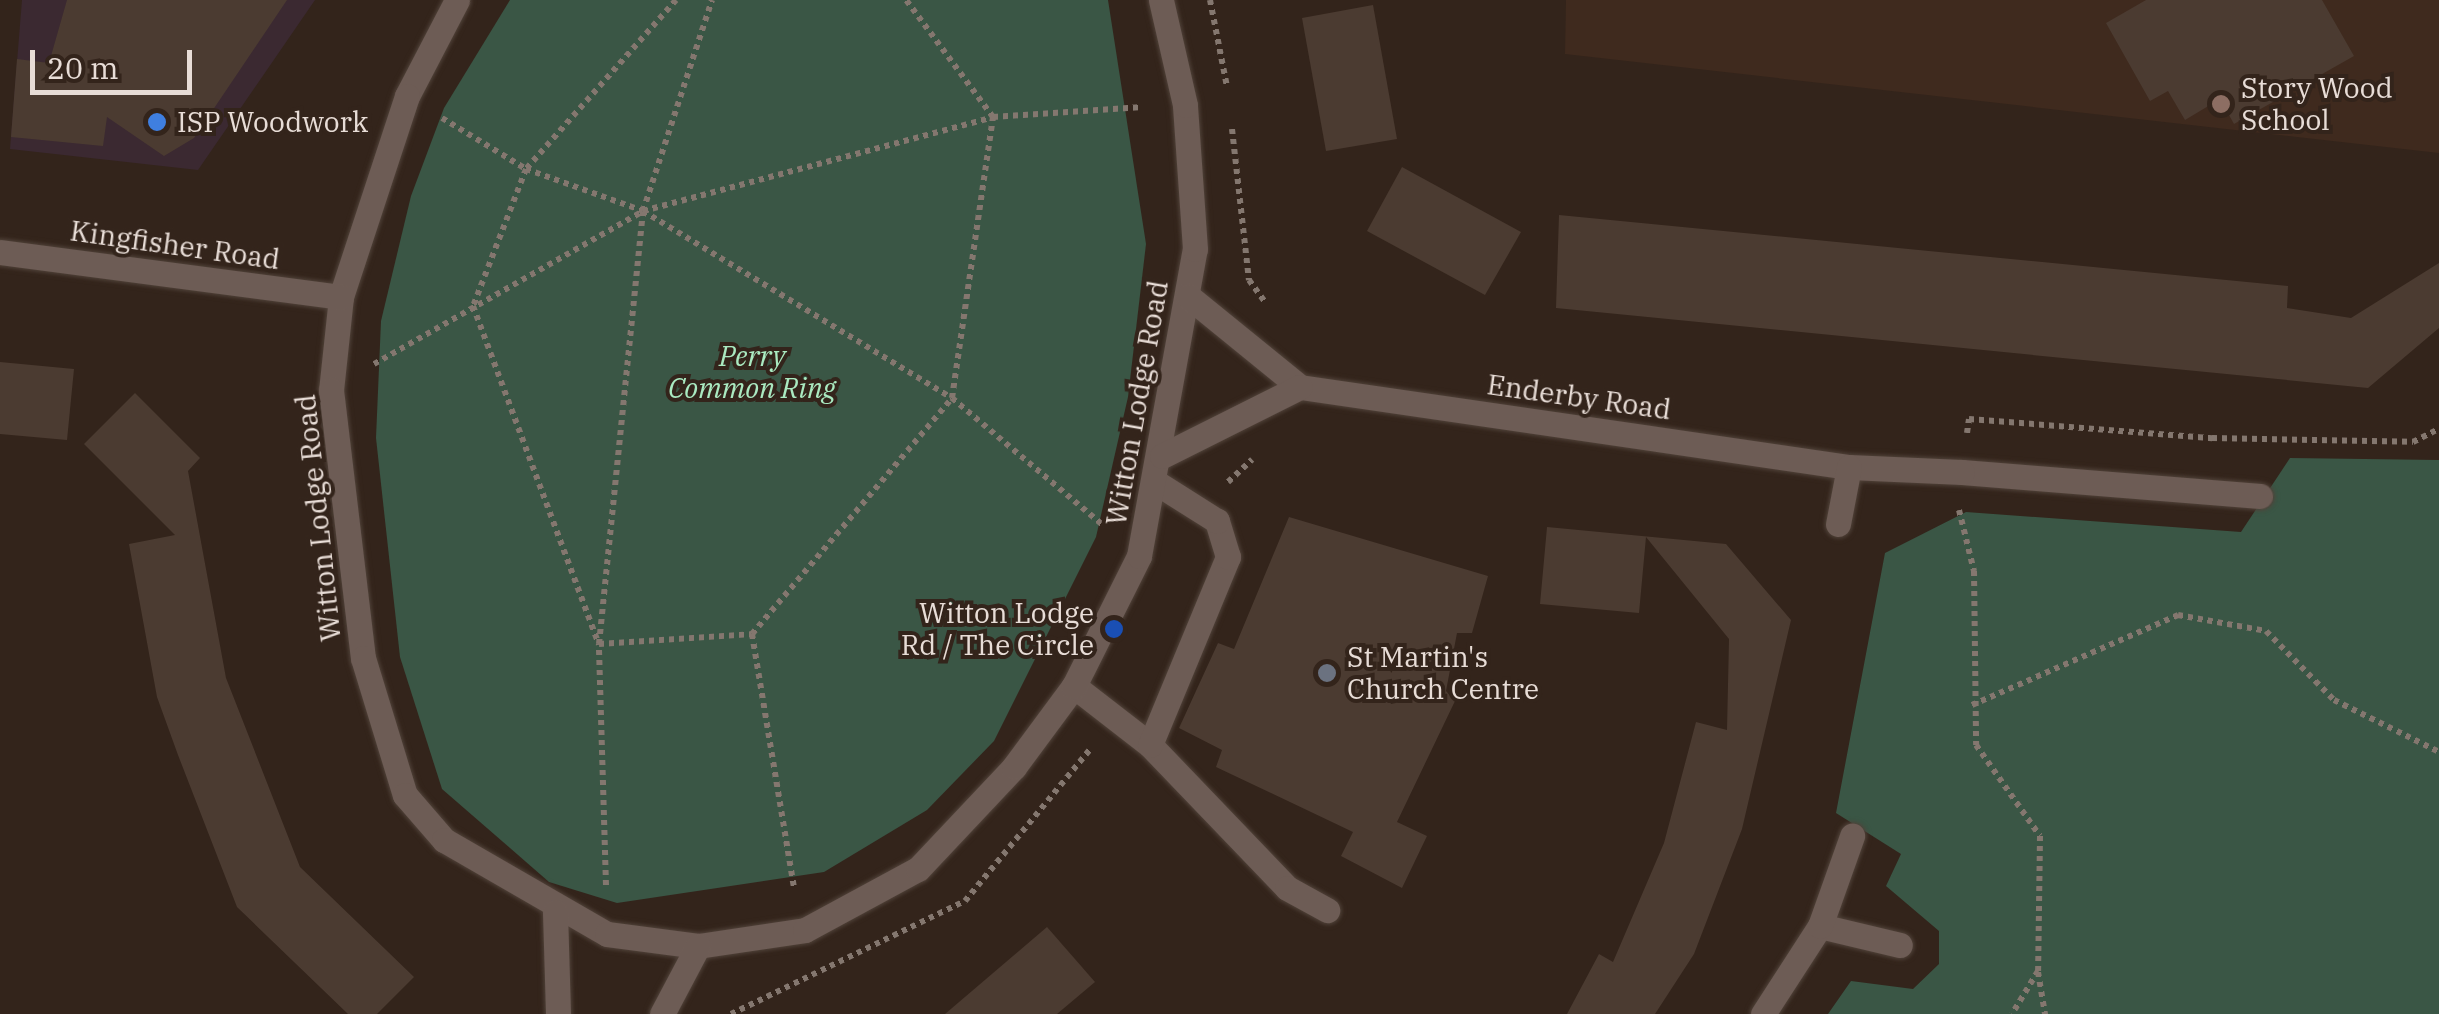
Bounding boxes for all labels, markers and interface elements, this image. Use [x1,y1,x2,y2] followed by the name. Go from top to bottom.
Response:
[35,30,198,92] scale bar
[47,48,119,87] text: 20 m
[2241,71,2393,137] place label: Story Wood School
[2210,93,2232,115] marker: Story Wood School
[177,105,368,139] place label: ISP Woodwork
[146,111,168,133] marker: ISP Woodwork
[68,214,282,276] street label: Kingfisher Road
[1099,278,1175,528] street label: Witton Lodge Road
[668,339,836,405] park label: Perry Common Ring
[1485,367,1673,427] street label: Enderby Road
[288,393,348,643] street label: Witton Lodge Road
[901,596,1094,662] place label: Witton Lodge Rd / The Circle
[1103,618,1125,640] marker: Witton Lodge Rd / The Circle
[1347,640,1539,706] place label: St Martin's Church Centre
[1316,662,1338,684] marker: St Martin's Church Centre

